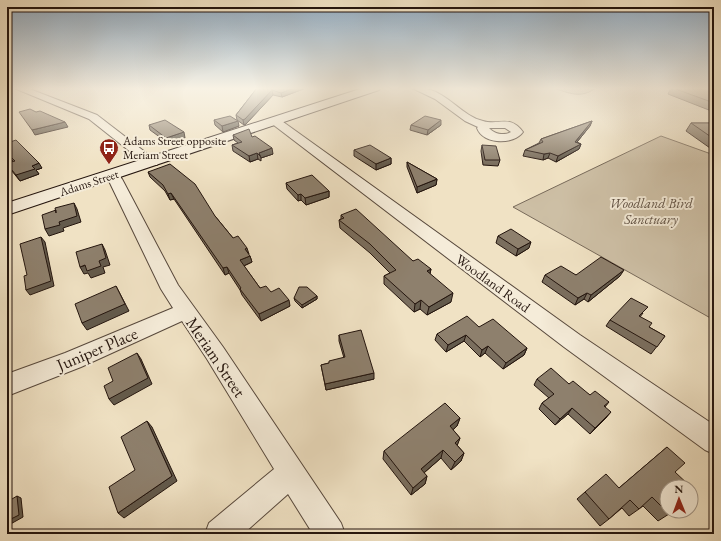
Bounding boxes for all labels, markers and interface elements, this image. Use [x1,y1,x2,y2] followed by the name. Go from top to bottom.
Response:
[122,133,226,163] place label: Adams Street opposite Meriam Street
[98,137,120,165] bus stop icon: Adams Street opposite Meriam Street
[57,166,121,200] street label: Adams Street
[609,194,694,228] park label: Woodland Bird Sanctuary
[452,250,535,317] street label: Woodland Road
[181,313,251,402] street label: Meriam Street
[51,322,141,377] street label: Juniper Place
[659,479,699,519] north arrow
[674,482,683,496] text: N

